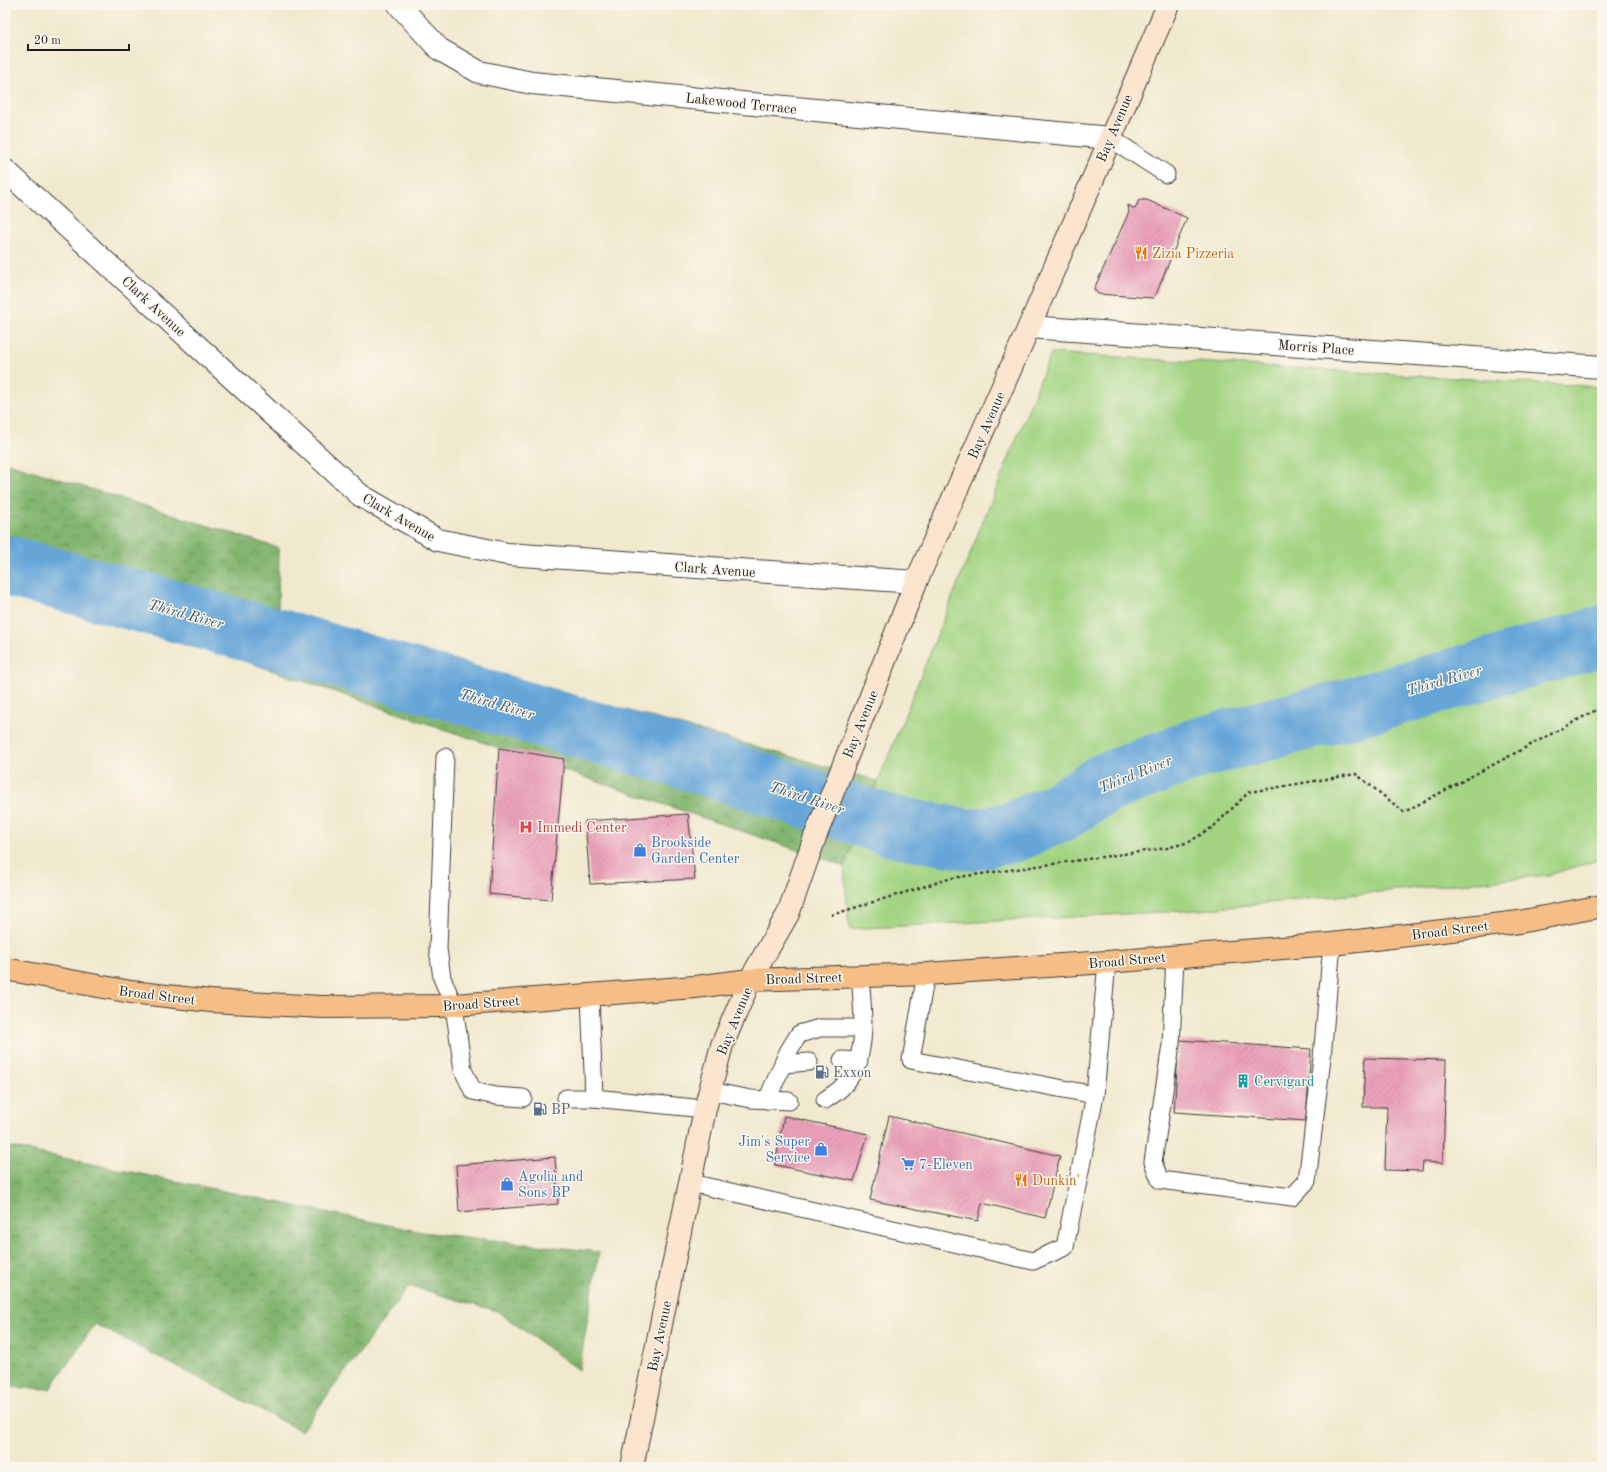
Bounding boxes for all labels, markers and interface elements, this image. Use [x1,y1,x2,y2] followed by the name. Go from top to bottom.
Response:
[28,26,129,52] scale bar
[34,35,61,47] text: 20 m
[685,91,797,117] street label: Lakewood Terrace
[1094,92,1135,164] street label: Bay Avenue
[1133,245,1149,261] restaurant icon: Zizia Pizzeria
[1152,247,1234,261] place label: Zizia Pizzeria
[119,274,188,340] street label: Clark Avenue
[1277,338,1355,358] street label: Morris Place
[966,390,1008,461] street label: Bay Avenue
[360,491,437,544] street label: Clark Avenue
[674,560,756,580] street label: Clark Avenue
[146,598,225,633] water label: Third River
[1405,663,1484,699] water label: Third River
[457,688,536,723] water label: Third River
[841,688,881,760] street label: Bay Avenue
[1097,754,1175,797] water label: Third River
[768,780,846,819] water label: Third River
[518,819,534,835] hospital icon: Immedi Center
[537,821,627,835] place label: Immedi Center
[651,836,740,866] place label: Brookside Garden Center
[632,842,648,858] shop icon: Brookside Garden Center
[1411,919,1490,943] street label: Broad Street
[1088,951,1166,971] street label: Broad Street
[765,971,843,987] street label: Broad Street
[118,984,196,1008] street label: Broad Street
[715,985,755,1057] street label: Bay Avenue
[442,994,520,1014] street label: Broad Street
[814,1064,830,1080] fuel station icon: Exxon
[833,1066,872,1080] place label: Exxon
[1235,1073,1251,1089] building icon: Cervigard
[1254,1075,1314,1089] place label: Cervigard
[532,1101,548,1117] fuel station icon: BP
[551,1103,570,1117] place label: BP
[739,1135,810,1165] place label: Jim's Super Service
[813,1141,829,1157] shop icon: Jim's Super Service
[900,1156,916,1172] supermarket icon: 7-Eleven
[919,1158,973,1172] place label: 7-Eleven
[518,1170,583,1200] place label: Agolia and Sons BP
[1013,1172,1029,1188] restaurant icon: Dunkin'
[1032,1174,1080,1188] place label: Dunkin'
[499,1176,515,1192] shop icon: Agolia and Sons BP
[646,1299,674,1373] street label: Bay Avenue

